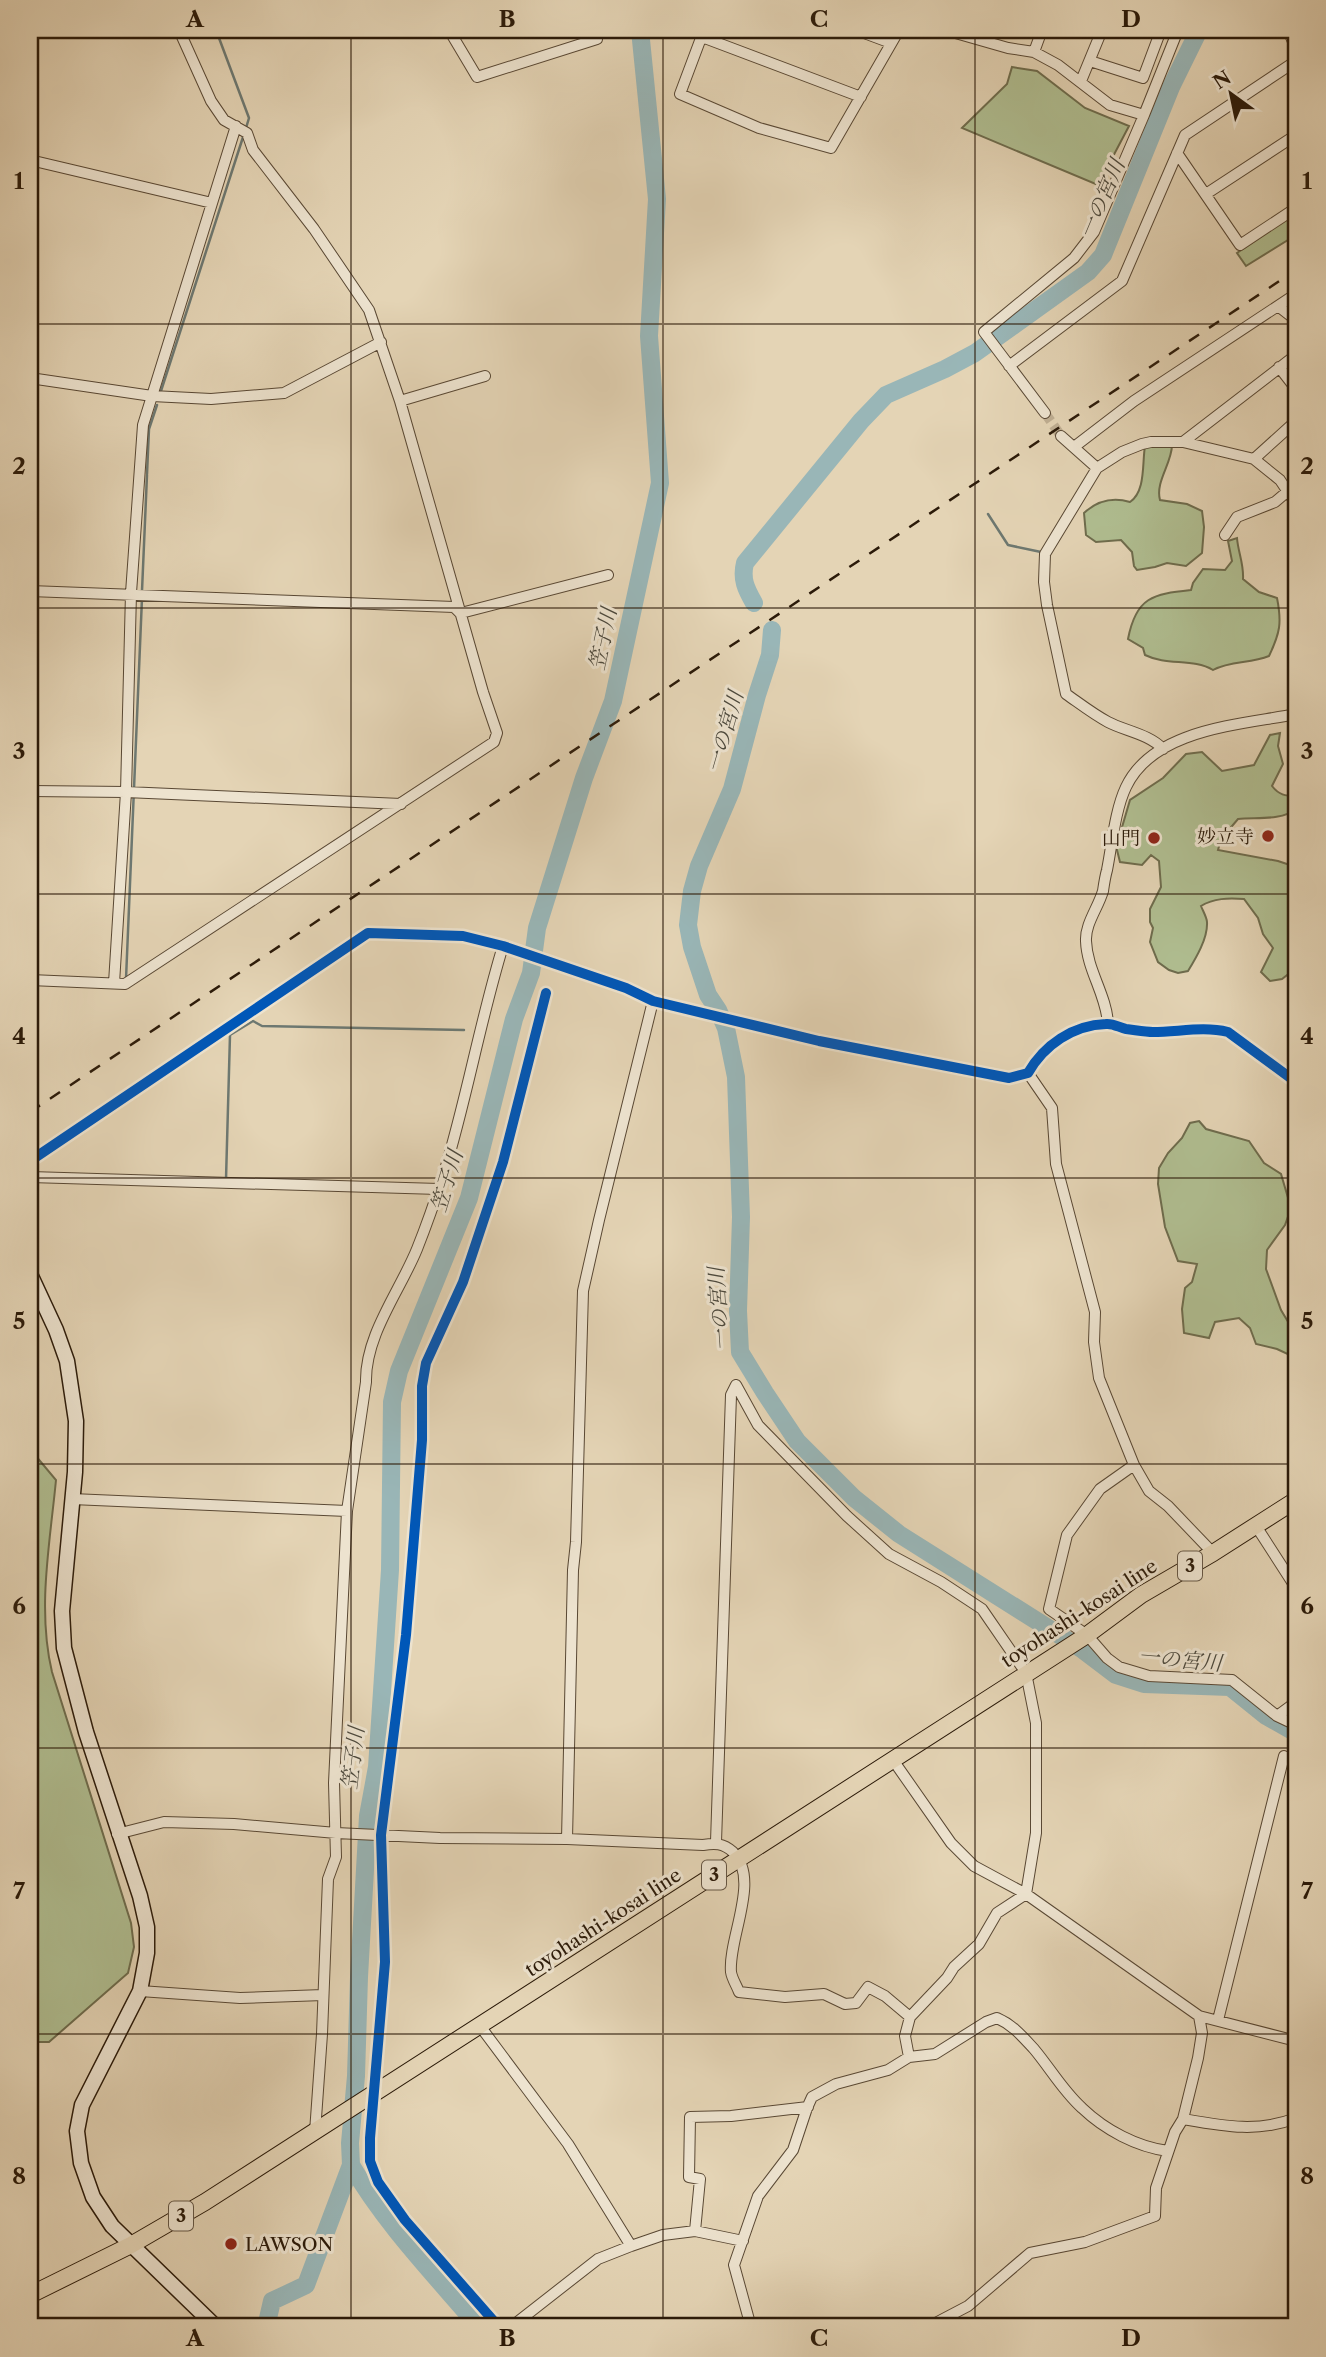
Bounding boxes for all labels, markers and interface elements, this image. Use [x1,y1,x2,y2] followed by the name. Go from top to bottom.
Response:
[185,5,205,33] text: A
[498,5,516,33] text: B
[810,5,828,33] text: C
[1121,5,1141,33] text: D
[1196,60,1266,130] north arrow
[1209,66,1235,94] text: N
[1074,153,1130,242] water label: 一の宮川
[14,167,25,195] text: 1
[1302,167,1313,195] text: 1
[12,452,26,480] text: 2
[1300,452,1314,480] text: 2
[584,604,622,672] water label: 笠子川
[701,686,749,776] water label: 一の宮川
[13,737,26,765] text: 3
[1301,737,1314,765] text: 3
[1197,825,1254,848] place label: 妙立寺
[1102,827,1140,850] place label: 山門
[1260,828,1276,844] marker: 妙立寺
[1146,830,1162,846] marker: 山門
[12,1022,26,1050] text: 4
[1300,1022,1314,1050] text: 4
[425,1145,468,1215] water label: 笠子川
[703,1264,734,1352] water label: 一の宮川
[13,1307,25,1335] text: 5
[1301,1307,1313,1335] text: 5
[1178,1552,1202,1581] road number: 3
[997,1554,1161,1672] street label: toyohashi-kosai line
[12,1592,26,1620] text: 6
[1300,1592,1314,1620] text: 6
[1137,1643,1225,1676] water label: 一の宮川
[336,1723,369,1791] water label: 笠子川
[702,1860,726,1889] road number: 3
[521,1863,685,1981] street label: toyohashi-kosai line
[13,1877,25,1905] text: 7
[1301,1877,1313,1905] text: 7
[12,2162,26,2190] text: 8
[1300,2162,1314,2190] text: 8
[169,2202,193,2230] road number: 3
[245,2233,333,2256] place label: LAWSON
[223,2236,239,2252] marker: LAWSON
[185,2324,205,2352] text: A
[498,2324,516,2352] text: B
[810,2324,828,2352] text: C
[1121,2324,1141,2352] text: D

